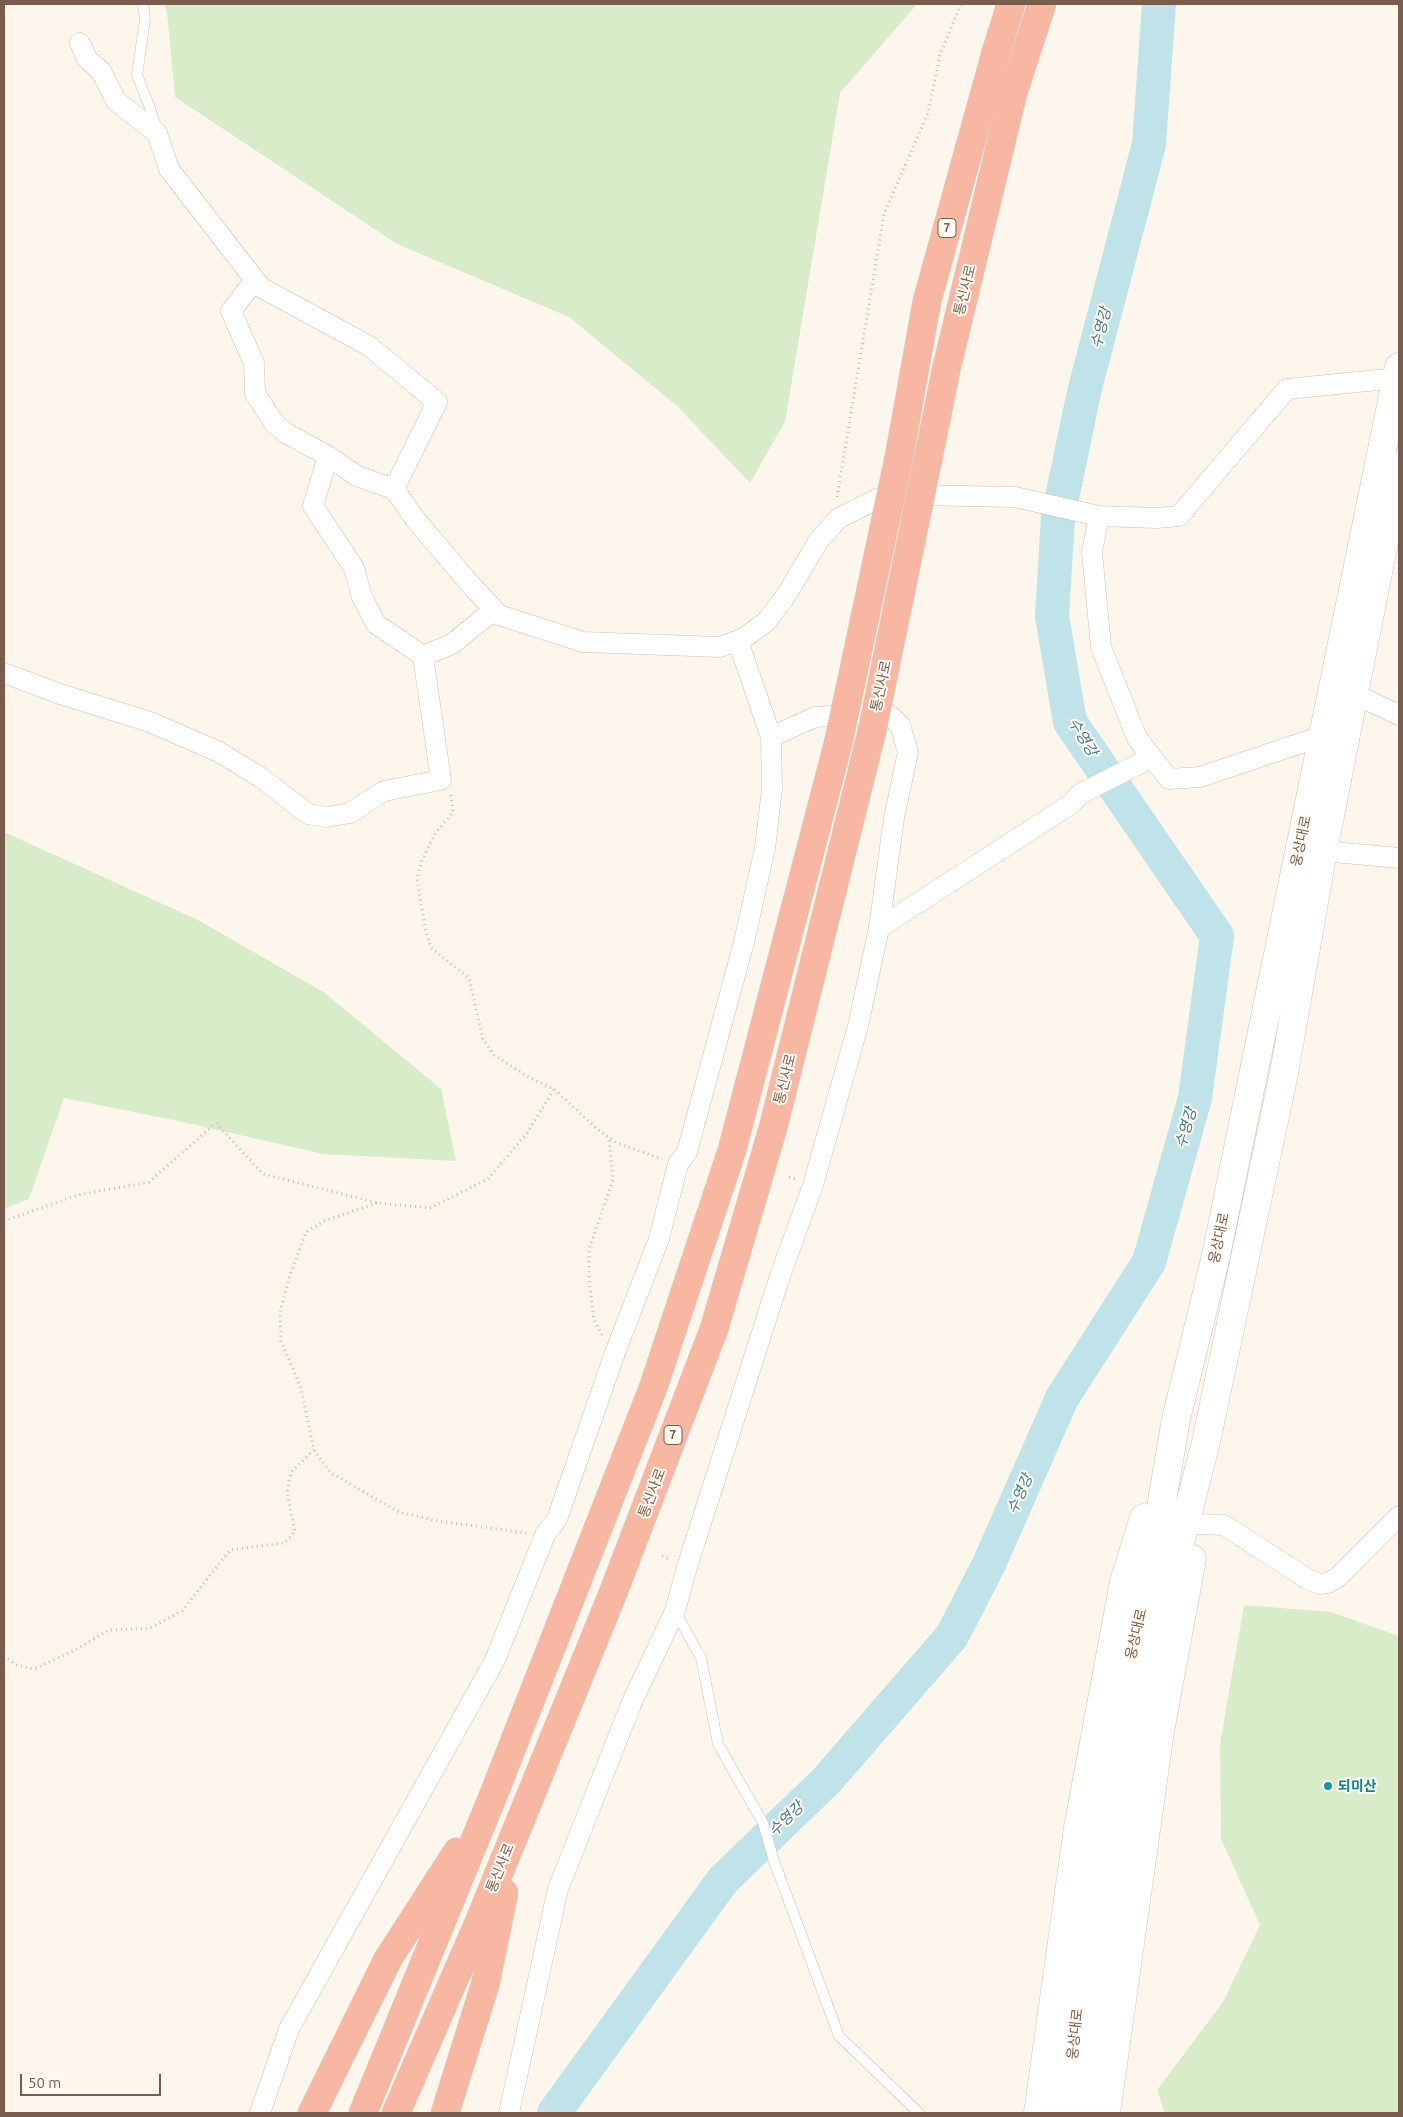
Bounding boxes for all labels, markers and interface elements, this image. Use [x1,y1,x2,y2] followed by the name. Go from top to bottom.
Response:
[938,218,956,238] road number: 7
[951,263,979,317] street label: 통신사로
[1087,306,1115,350] water label: 수영강
[867,659,895,713] street label: 통신사로
[1065,715,1101,759] water label: 수영강
[1287,814,1315,868] street label: 웅상대로
[771,1052,799,1106] street label: 통신사로
[1172,1106,1200,1150] water label: 수영강
[1205,1211,1233,1265] street label: 웅상대로
[664,1426,682,1444] road number: 7
[635,1466,669,1520] street label: 통신사로
[1003,1471,1037,1517] water label: 수영강
[1122,1607,1150,1661] street label: 웅상대로
[1338,1778,1377,1794] place label: 되미산
[1322,1780,1334,1792] marker: 되미산
[765,1798,807,1840] water label: 수영강
[483,1841,517,1895] street label: 통신사로
[1064,2008,1086,2060] street label: 웅상대로
[22,2064,164,2096] scale bar
[28,2074,61,2091] text: 50 m

